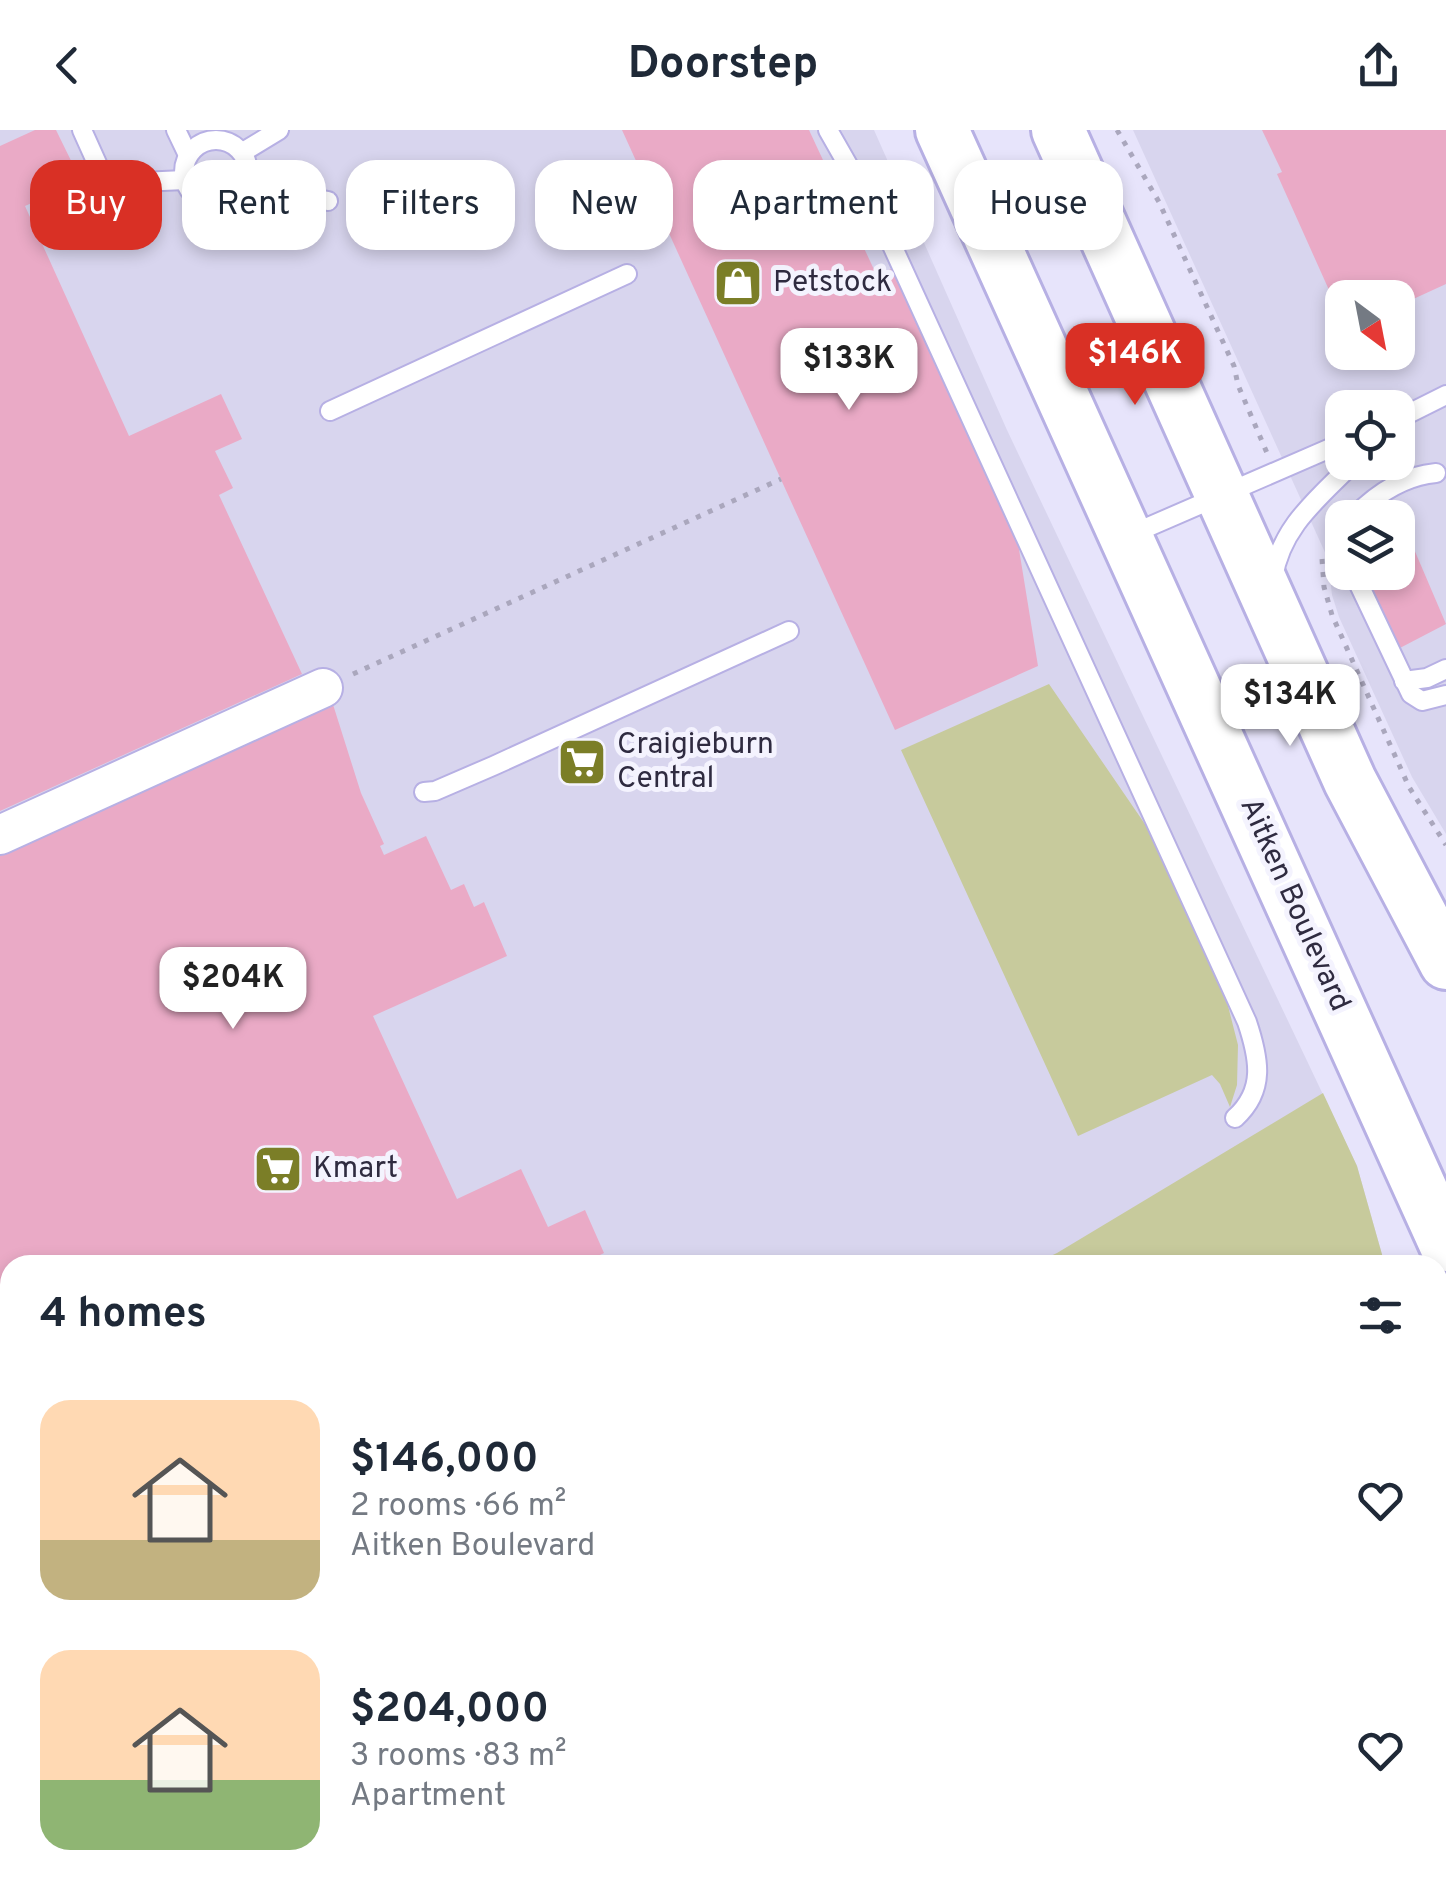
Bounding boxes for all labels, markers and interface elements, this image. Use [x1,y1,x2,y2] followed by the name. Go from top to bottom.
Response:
[628,37,818,94] text: Doorstep
[40,38,95,93] icon: back
[1351,38,1406,93] icon: share
[30,160,162,250] chip: Buy
[182,160,326,250] chip: Rent
[346,160,515,250] chip: Filters
[535,160,673,250] chip: New
[693,160,934,250] chip: Apartment
[954,160,1123,250] chip: House
[712,257,764,309] shop icon: Petstock
[773,265,892,302] place label: Petstock
[1325,280,1415,370] north arrow
[1325,280,1415,590] map controls
[1065,323,1205,408] pin: $146K
[779,328,919,413] pin: $133K
[1087,335,1183,375] text: $146K
[802,340,896,380] text: $133K
[1325,390,1415,480] button: locate
[1325,500,1415,590] button: layers
[1220,664,1360,749] pin: $134K
[1243,676,1337,716] text: $134K
[617,727,774,798] place label: Craigieburn Central
[556,736,608,788] supermarket icon: Craigieburn Central
[1230,792,1358,1018] street label: Aitken Boulevard
[163,947,303,1032] pin: $204K
[181,959,285,999] text: $204K
[252,1143,304,1195] supermarket icon: Kmart
[313,1151,398,1188] place label: Kmart
[1353,1288,1408,1343] icon: filters
[40,1289,207,1342] text: 4 homes
[350,1434,539,1487] text: $146,000
[120,1440,240,1560] icon: home
[1353,1473,1408,1528] icon: heart
[350,1487,566,1527] text: 2 rooms · 66 m²
[350,1527,595,1567] text: Aitken Boulevard
[350,1684,549,1737] text: $204,000
[120,1690,240,1810] icon: home
[1353,1723,1408,1778] icon: heart
[350,1737,567,1777] text: 3 rooms · 83 m²
[350,1777,506,1817] text: Apartment

